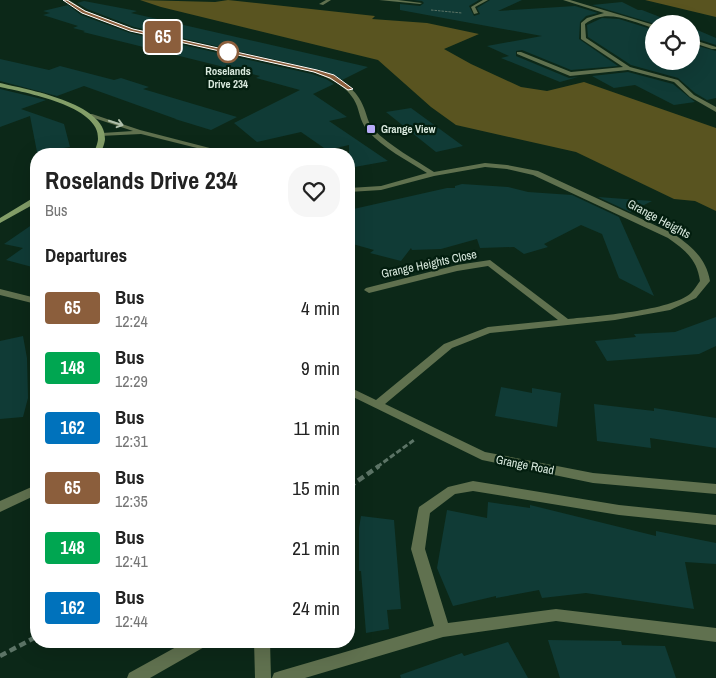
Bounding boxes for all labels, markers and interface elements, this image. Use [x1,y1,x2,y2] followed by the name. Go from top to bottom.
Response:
[645,15,700,70] map controls
[645,15,700,70] button: locate
[140,21,186,53] line badge: 65
[155,24,171,49] text: 65
[217,41,239,63] marker: Roselands Drive 234
[205,64,251,91] place label: Roselands Drive 234
[107,119,123,128] one-way arrow
[381,122,436,136] place label: Grange View
[365,123,377,135] marker: Grange View
[45,164,238,196] text: Roselands Drive 234
[288,165,340,217] button: heart
[625,196,693,242] street label: Grange Heights
[45,199,68,221] text: Bus
[45,242,127,268] text: Departures
[380,246,478,282] street label: Grange Heights Close
[115,284,144,310] text: Bus
[64,295,81,320] text: 65
[301,295,340,321] text: 4 min
[115,310,148,332] text: 12:24
[115,344,144,370] text: Bus
[60,355,85,380] text: 148
[301,355,340,381] text: 9 min
[115,370,148,392] text: 12:29
[115,404,144,430] text: Bus
[60,415,85,440] text: 162
[294,415,340,441] text: 11 min
[115,430,148,452] text: 12:31
[494,452,556,478] street label: Grange Road
[115,464,144,490] text: Bus
[64,475,81,500] text: 65
[292,475,340,501] text: 15 min
[115,490,148,512] text: 12:35
[115,524,144,550] text: Bus
[60,535,85,560] text: 148
[292,535,340,561] text: 21 min
[115,550,148,572] text: 12:41
[115,584,144,610] text: Bus
[60,595,85,620] text: 162
[292,595,340,621] text: 24 min
[115,610,148,632] text: 12:44

